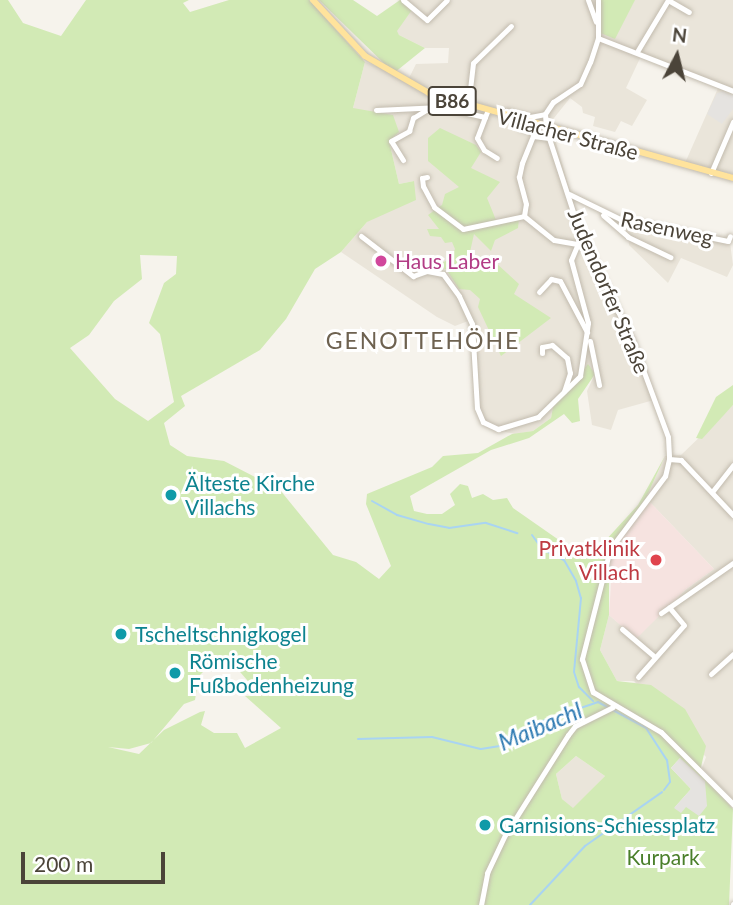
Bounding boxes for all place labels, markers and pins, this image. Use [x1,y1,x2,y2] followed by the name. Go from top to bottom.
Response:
[395,248,499,274] place label: Haus Laber
[373,253,389,269] marker: Haus Laber
[185,470,315,520] place label: Älteste Kirche Villachs
[163,487,179,503] marker: Älteste Kirche Villachs
[538,535,640,585] place label: Privatklinik Villach
[646,550,666,570] marker: Privatklinik Villach
[135,621,307,647] place label: Tscheltschnigkogel
[113,626,129,642] marker: Tscheltschnigkogel
[189,648,354,698] place label: Römische Fußbodenheizung
[167,665,183,681] marker: Römische Fußbodenheizung
[499,812,715,838] place label: Garnisions-Schiessplatz
[477,817,493,833] marker: Garnisions-Schiessplatz

